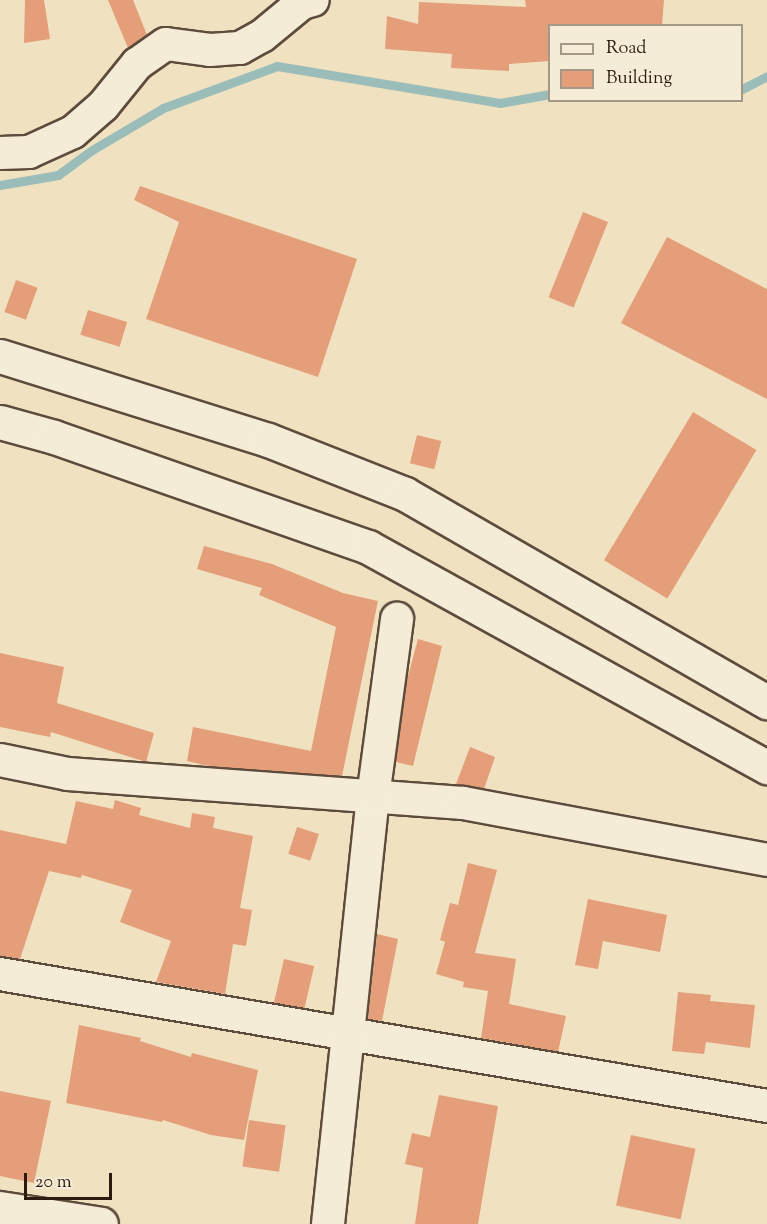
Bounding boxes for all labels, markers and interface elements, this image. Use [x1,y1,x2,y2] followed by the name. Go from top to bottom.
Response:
[548,24,743,102] legend
[606,36,646,62] text: Road
[606,66,672,92] text: Building
[27,1161,116,1199] scale bar
[35,1170,72,1196] text: 20 m

